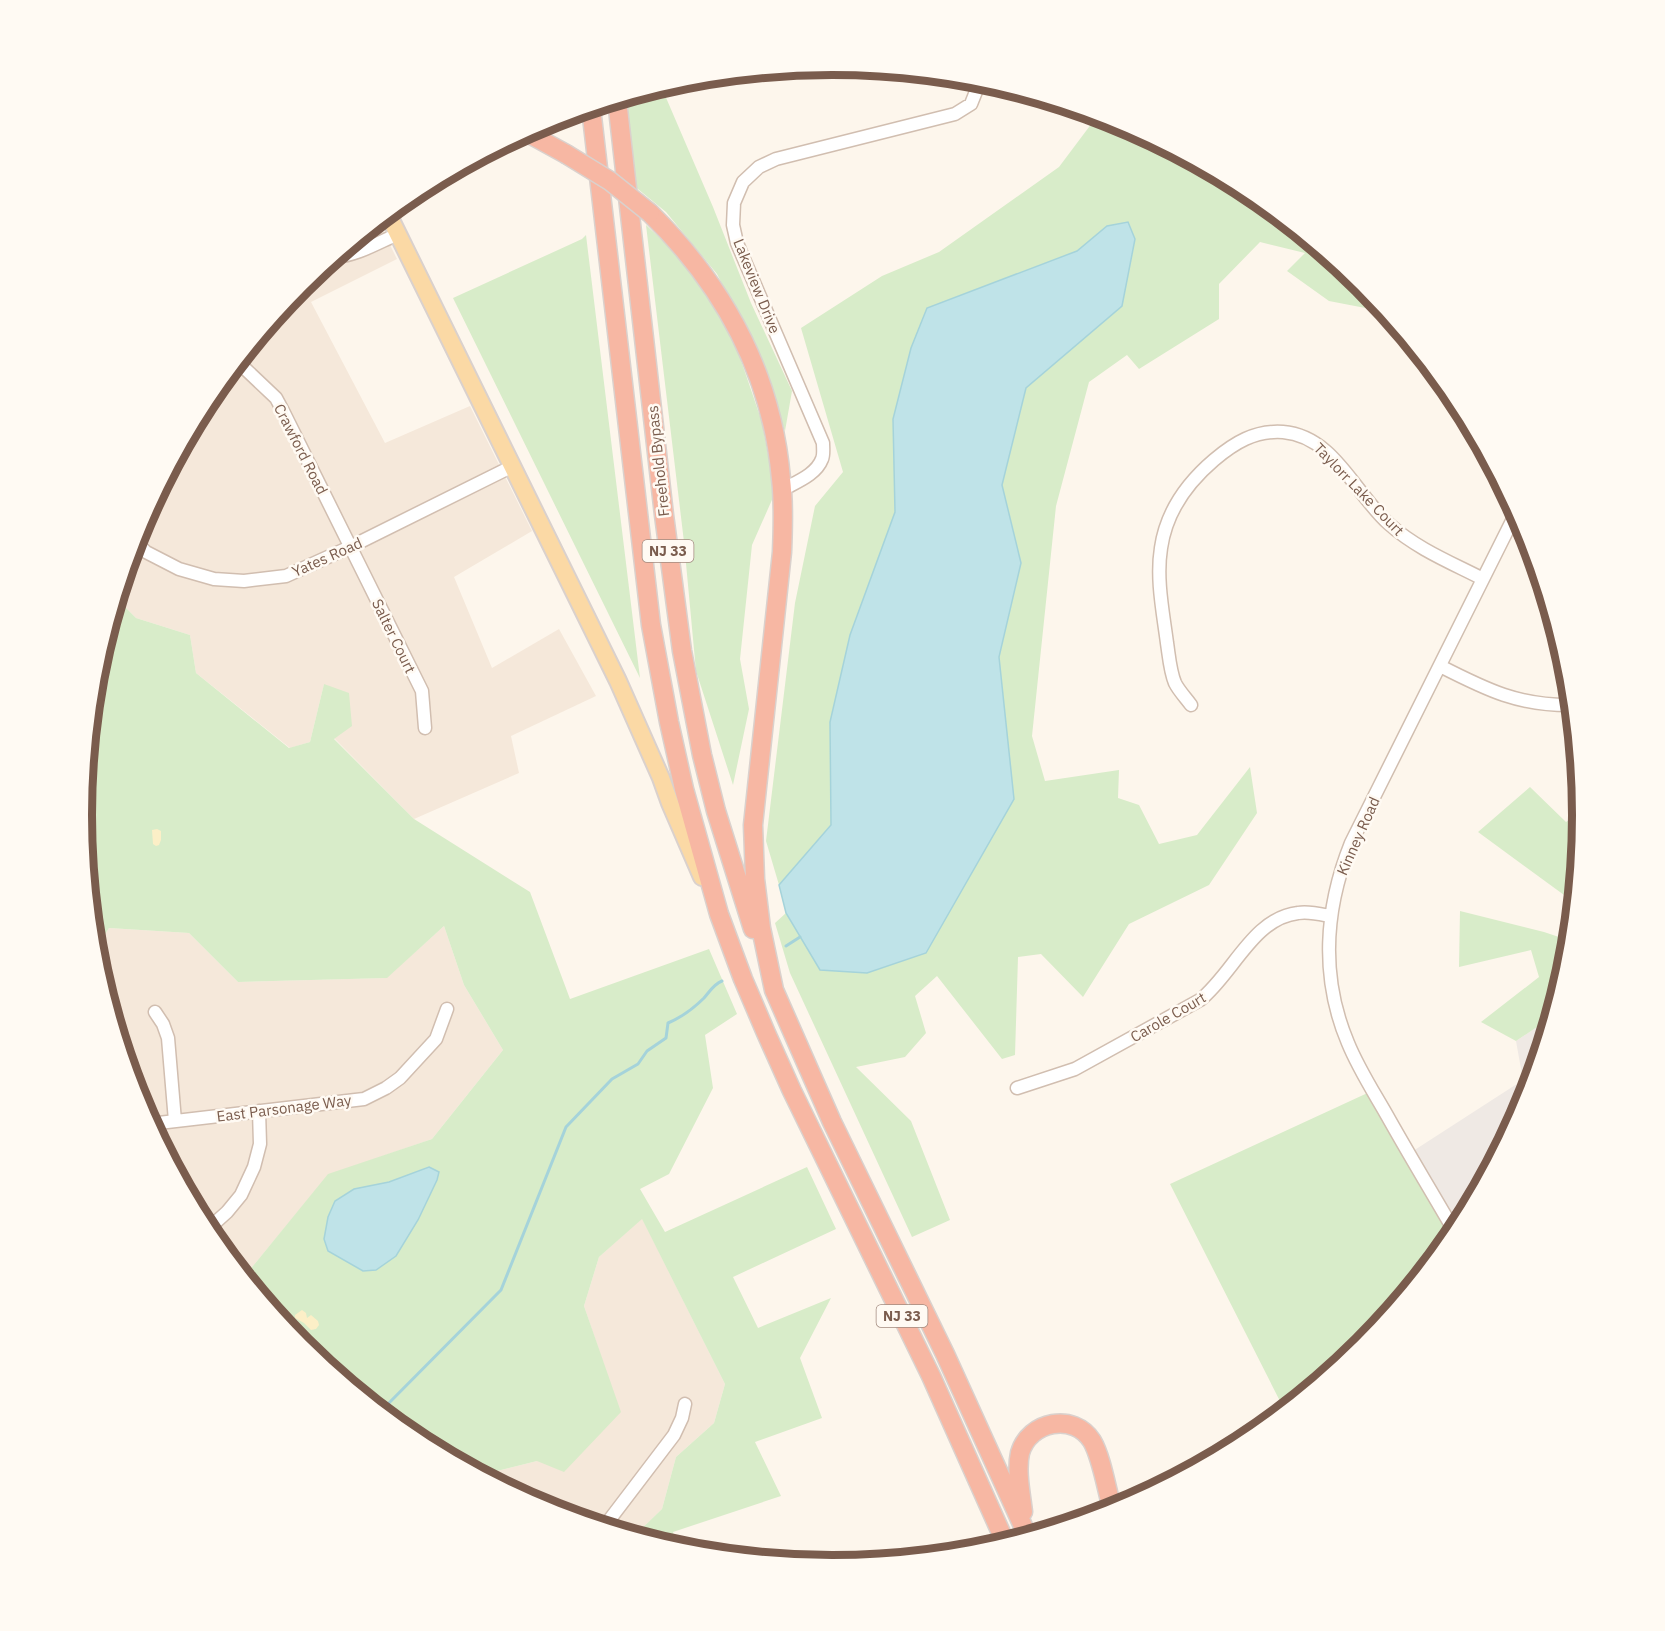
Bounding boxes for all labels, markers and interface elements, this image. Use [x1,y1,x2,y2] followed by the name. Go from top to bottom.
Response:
[729,236,785,336] street label: Lakeview Drive
[270,400,332,498] street label: Crawford Road
[643,405,673,517] street label: Freehold Bypass
[1310,439,1408,539] street label: Taylorr Lake Court
[289,533,365,581] street label: Yates Road
[642,540,694,562] road number: NJ 33
[368,596,420,676] street label: Salter Court
[1332,794,1384,878] street label: Kinney Road
[1127,988,1209,1046] street label: Carole Court
[215,1090,353,1126] street label: East Parsonage Way
[876,1305,928,1327] road number: NJ 33

